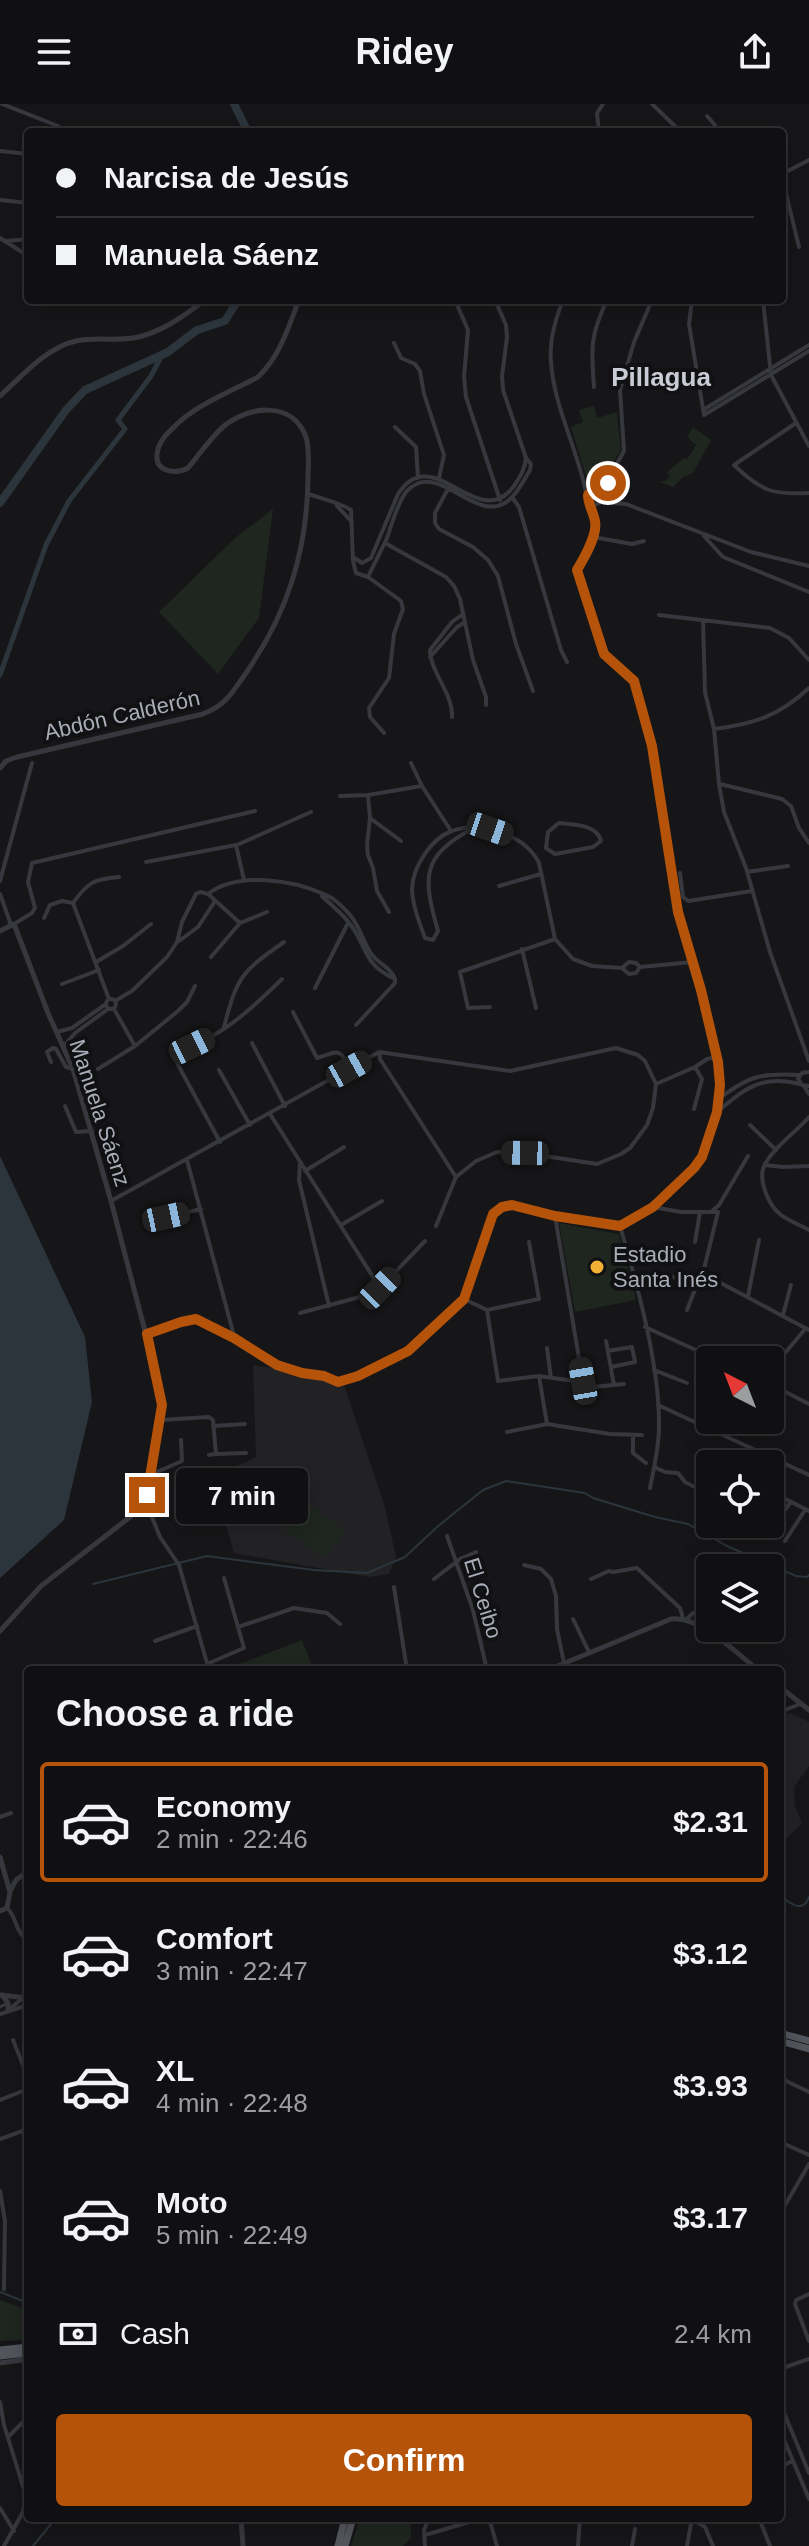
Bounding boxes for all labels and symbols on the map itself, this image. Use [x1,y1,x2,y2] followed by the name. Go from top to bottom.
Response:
[611,362,711,392] district label: Pillagua
[590,465,626,501] route start
[42,685,202,745] street label: Abdón Calderón
[463,810,517,848] car
[165,1025,219,1067] car
[64,1036,136,1190] street label: Manuela Sáenz
[322,1047,376,1091] car
[501,1141,549,1165] car
[140,1200,192,1234] car
[613,1242,718,1292] place label: Estadio Santa Inés
[588,1258,606,1276] marker: Estadio Santa Inés
[355,1262,405,1314] car
[696,1346,784,1434] north arrow
[567,1355,599,1407] car
[175,1467,307,1523] callout: 7 min
[129,1477,165,1513] route end
[459,1555,507,1641] street label: El Ceibo

